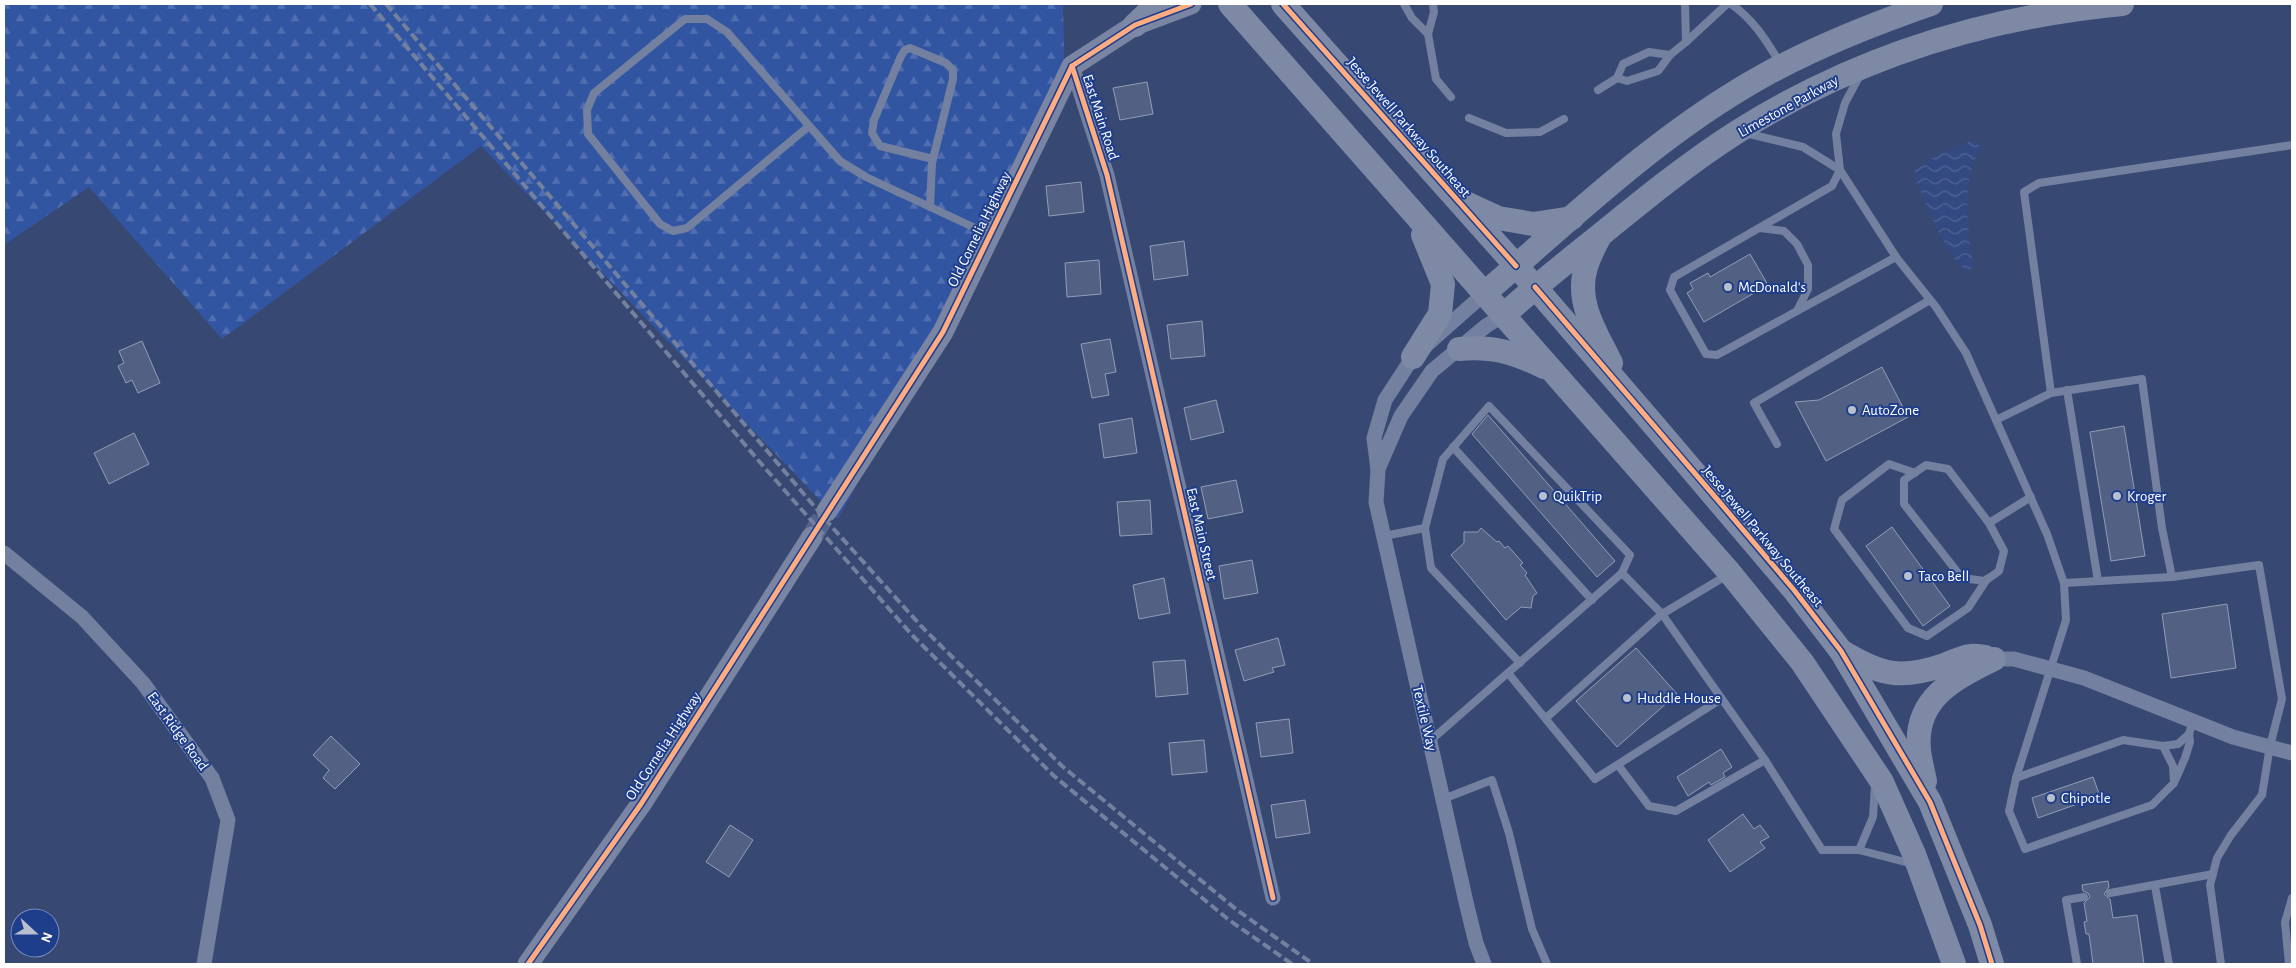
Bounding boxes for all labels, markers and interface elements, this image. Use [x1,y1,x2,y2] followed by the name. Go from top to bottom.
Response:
[1344,55,1473,200] street label: Jesse Jewell Parkway Southeast
[1736,72,1841,140] street label: Limestone Parkway
[1080,73,1121,162] street label: East Main Road
[945,169,1014,289] street label: Old Cornelia Highway
[1738,280,1806,295] place label: McDonald's
[1722,281,1734,293] marker: McDonald's
[1862,403,1919,418] place label: AutoZone
[1846,404,1858,416] marker: AutoZone
[1699,463,1826,610] street label: Jesse Jewell Parkway Southeast
[1184,486,1219,582] street label: East Main Street
[1553,489,1602,504] place label: QuikTrip
[2127,489,2166,504] place label: Kroger
[1537,490,1549,502] marker: QuikTrip
[2111,490,2123,502] marker: Kroger
[1918,569,1969,584] place label: Taco Bell
[1902,570,1914,582] marker: Taco Bell
[1410,684,1439,753] street label: Textile Way
[144,689,211,773] street label: East Ridge Road
[623,689,704,803] street label: Old Cornelia Highway
[1637,691,1721,706] place label: Huddle House
[1621,692,1633,704] marker: Huddle House
[2061,791,2111,806] place label: Chipotle
[2045,792,2057,804] marker: Chipotle
[10,908,60,958] north arrow
[38,930,54,944] text: N

